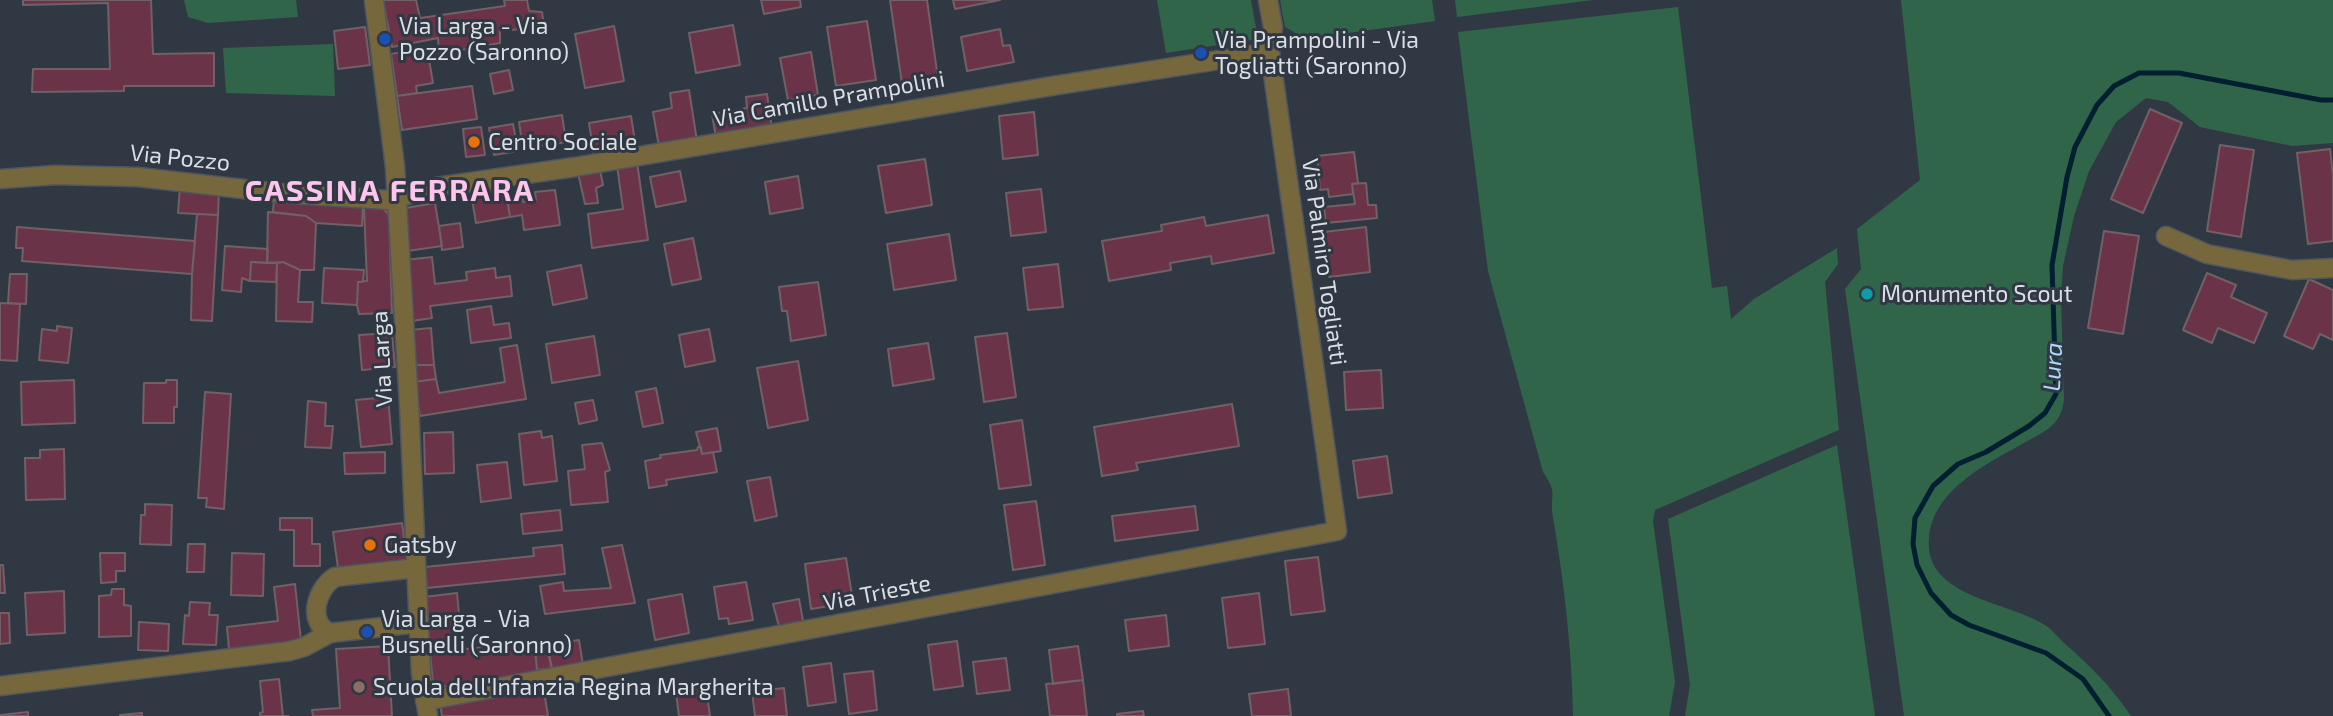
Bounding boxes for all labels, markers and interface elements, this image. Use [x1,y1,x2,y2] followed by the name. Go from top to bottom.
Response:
[399,12,569,66] place label: Via Larga - Via Pozzo (Saronno)
[1215,26,1419,80] place label: Via Prampolini - Via Togliatti (Saronno)
[377,31,393,47] marker: Via Larga - Via Pozzo (Saronno)
[1193,45,1209,61] marker: Via Prampolini - Via Togliatti (Saronno)
[711,65,947,133] street label: Via Camillo Prampolini
[488,128,637,156] place label: Centro Sociale
[466,134,482,150] marker: Centro Sociale
[129,139,231,177] street label: Via Pozzo
[1296,157,1352,367] street label: Via Palmiro Togliatti
[247,173,533,209] district label: CASSINA FERRARA
[1881,280,2072,308] place label: Monumento Scout
[1859,286,1875,302] marker: Monumento Scout
[366,310,398,408] street label: Via Larga
[2037,342,2069,392] water label: Lura
[384,531,457,559] place label: Gatsby
[362,537,378,553] marker: Gatsby
[821,569,933,617] street label: Via Trieste
[381,605,572,659] place label: Via Larga - Via Busnelli (Saronno)
[359,624,375,640] marker: Via Larga - Via Busnelli (Saronno)
[373,673,774,701] place label: Scuola dell'Infanzia Regina Margherita
[351,679,367,695] marker: Scuola dell'Infanzia Regina Margherita

